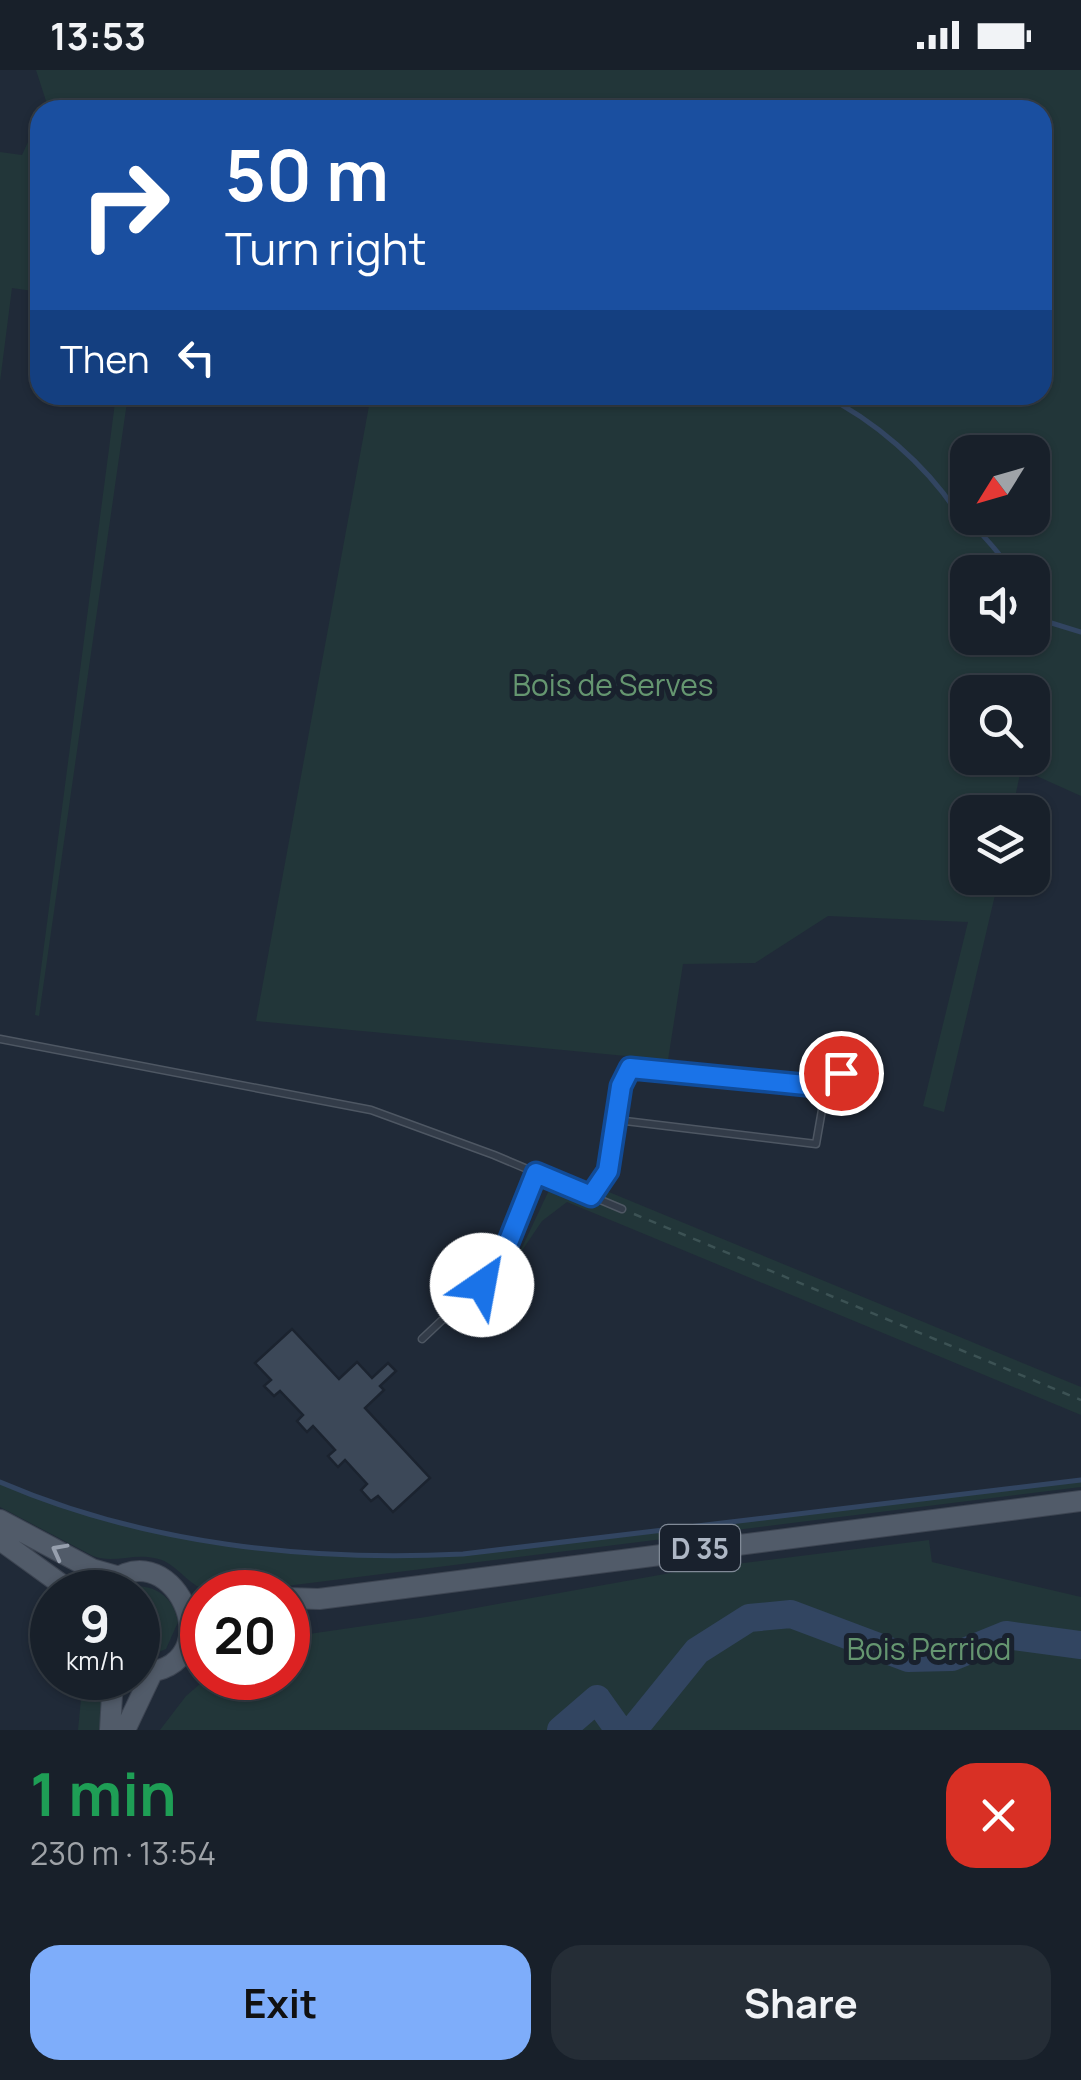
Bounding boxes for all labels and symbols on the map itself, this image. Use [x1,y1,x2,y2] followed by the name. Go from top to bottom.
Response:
[950,435,1050,535] north arrow
[513,664,713,705] park label: Bois de Serves
[799,1031,884,1116] pin
[430,1233,534,1337] position arrow
[660,1525,740,1571] road number: D 35
[51,1544,69,1563] one-way arrow
[180,1570,310,1700] speed limit sign: 20
[847,1628,1011,1669] park label: Bois Perriod

